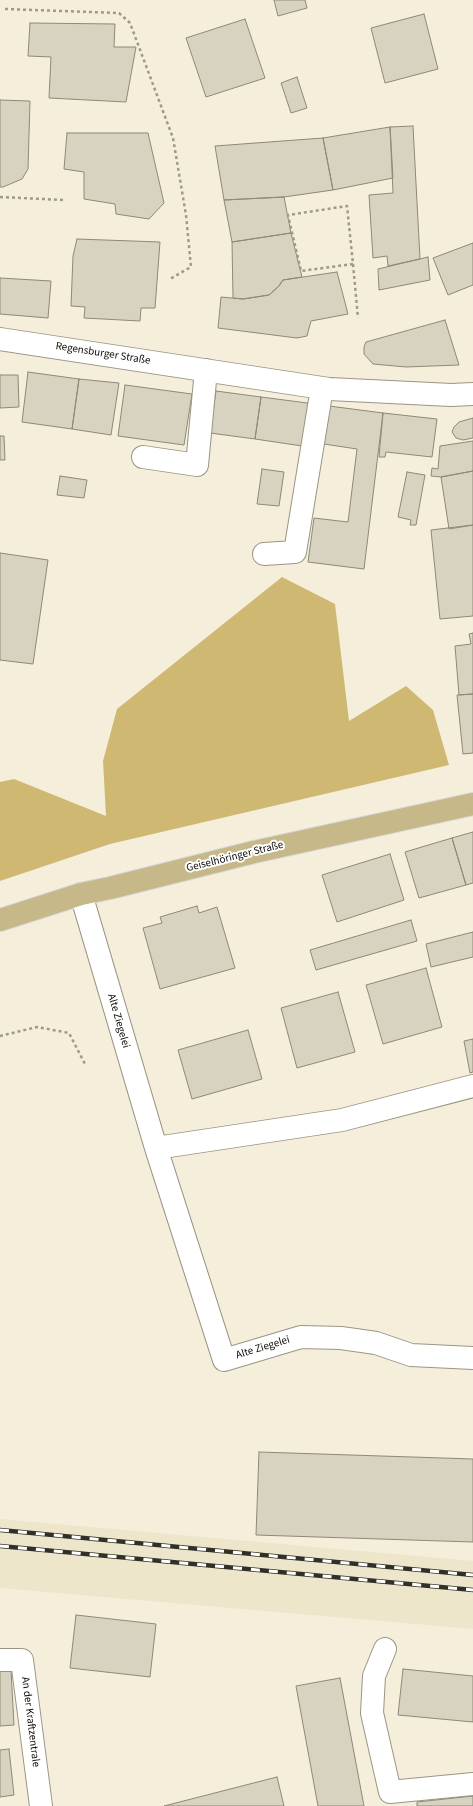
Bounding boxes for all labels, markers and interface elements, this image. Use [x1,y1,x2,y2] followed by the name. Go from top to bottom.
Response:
[55,340,151,368] street label: Regensburger Straße
[185,839,285,875] street label: Geiselhöringer Straße
[104,992,132,1050] street label: Alte Ziegelei
[234,1334,292,1362] street label: Alte Ziegelei
[18,1676,42,1768] street label: An der Kraftzentrale

